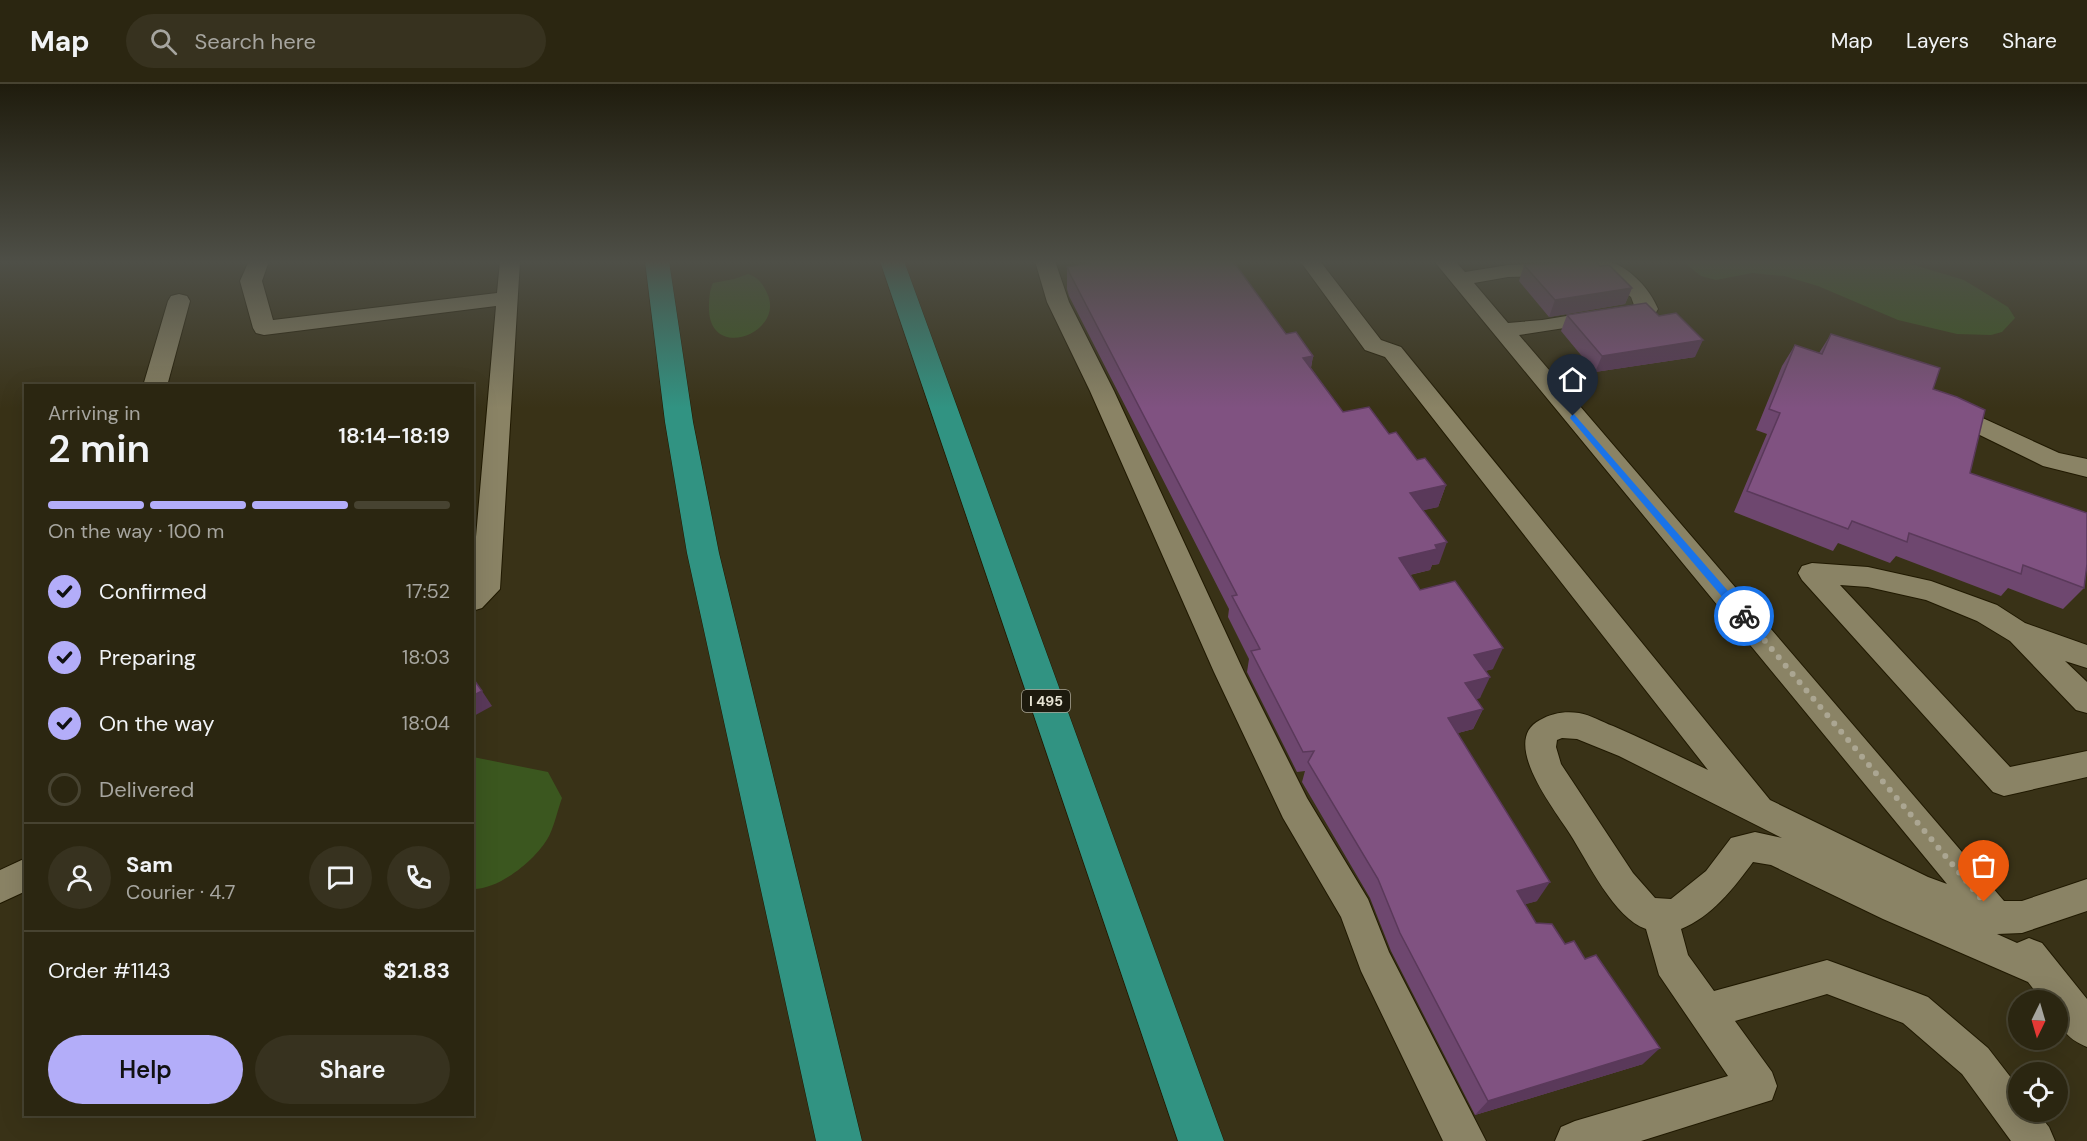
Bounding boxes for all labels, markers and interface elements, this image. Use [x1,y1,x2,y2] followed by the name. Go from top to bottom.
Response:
[126,14,546,68] search box
[30,23,90,60] text: Map
[147,25,180,58] icon: search
[195,27,316,56] text: Search here
[1831,27,1873,55] text: Map
[1906,27,1969,55] text: Layers
[2002,27,2057,55] text: Share
[1547,354,1598,416] pin
[1556,363,1589,396] icon: home
[48,400,140,426] text: Arriving in
[338,421,450,450] text: 18:14–18:19
[48,423,150,474] text: 2 min
[48,518,224,544] text: On the way · 100 m
[48,575,81,608] icon: check
[99,577,207,606] text: Confirmed
[406,578,450,604] text: 17:52
[1714,586,1774,646] courier
[1728,600,1761,633] icon: bike
[48,641,81,674] icon: check
[99,643,196,672] text: Preparing
[402,644,450,670] text: 18:03
[1022,690,1070,712] road number: I 495
[48,707,81,740] icon: check
[99,709,214,738] text: On the way
[402,710,450,736] text: 18:04
[99,775,194,804] text: Delivered
[1958,840,2009,902] pin
[48,846,111,909] button: person
[309,846,372,909] button: chat
[387,846,450,909] button: phone
[1967,849,2000,882] icon: bag
[126,850,173,879] text: Sam
[126,879,235,905] text: Courier · 4.7
[48,956,171,985] text: Order #1143
[383,956,450,985] text: $21.83
[2008,990,2068,1050] north arrow
[2008,990,2068,1122] map controls
[48,1035,243,1104] button: Help
[255,1035,450,1104] button: Share
[2008,1062,2068,1122] button: locate

